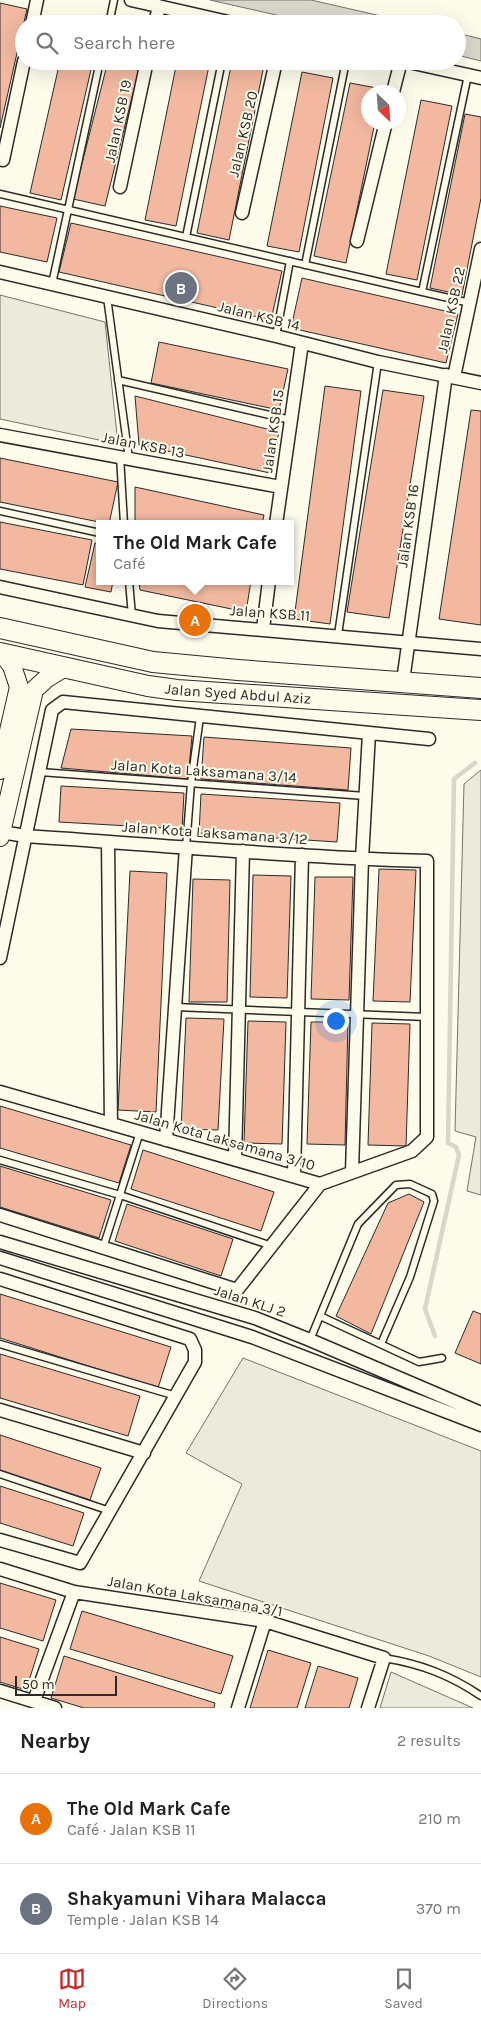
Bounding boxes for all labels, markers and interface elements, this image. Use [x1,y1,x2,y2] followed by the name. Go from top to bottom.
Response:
[15,15,466,70] search box
[33,29,61,57] icon: search
[73,32,175,54] text: Search here
[100,78,136,164] street label: Jalan KSB 19
[361,85,406,130] north arrow
[224,89,262,179] street label: Jalan KSB 20
[433,265,469,355] street label: Jalan KSB 22
[165,269,197,307] pin: B
[216,297,302,335] street label: Jalan KSB 14
[258,388,288,474] street label: Jalan KSB 15
[100,428,186,462] street label: Jalan KSB 13
[393,483,423,569] street label: Jalan KSB 16
[96,520,294,585] popup
[113,532,277,554] text: The Old Mark Cafe
[113,554,146,573] text: Café
[179,601,211,639] pin: A
[229,601,311,625] street label: Jalan KSB 11
[164,679,312,708] street label: Jalan Syed Abdul Aziz
[111,756,298,787] street label: Jalan Kota Laksamana 3/14
[122,818,308,848] street label: Jalan Kota Laksamana 3/12
[323,1008,349,1034] your location
[133,1106,317,1174] street label: Jalan Kota Laksamana 3/10
[212,1281,288,1321] street label: Jalan KLJ 2
[106,1572,284,1620] street label: Jalan Kota Laksamana 3/1
[15,1673,118,1696] scale bar
[22,1676,55,1693] text: 50 m
[20,1729,90,1753] text: Nearby
[397,1731,461,1750] text: 2 results
[67,1798,230,1820] text: The Old Mark Cafe
[31,1809,41,1828] text: A
[418,1809,461,1828] text: 210 m
[67,1820,196,1839] text: Café · Jalan KSB 11
[67,1888,327,1910] text: Shakyamuni Vihara Malacca
[31,1899,41,1918] text: B
[416,1899,461,1918] text: 370 m
[67,1910,219,1929] text: Temple · Jalan KSB 14
[58,1965,86,2012] tab: Map
[202,1965,268,2012] tab: Directions
[384,1965,423,2012] tab: Saved

